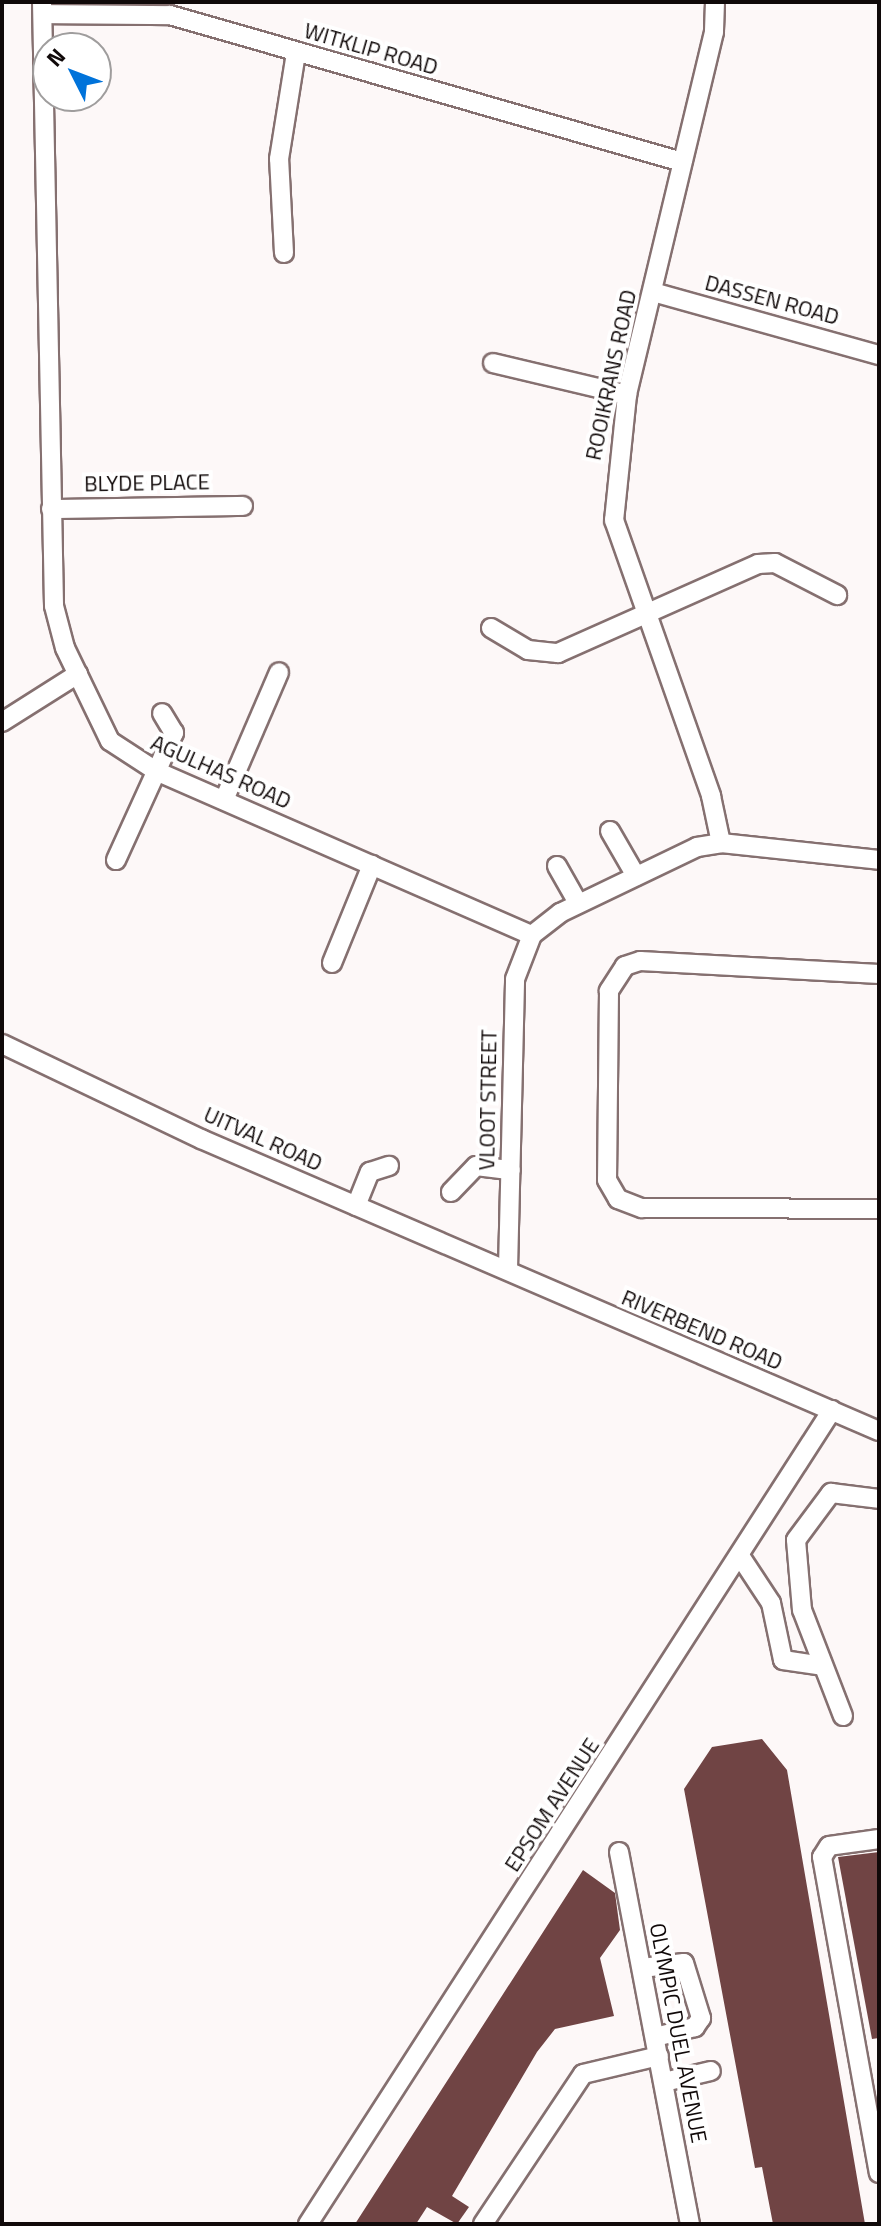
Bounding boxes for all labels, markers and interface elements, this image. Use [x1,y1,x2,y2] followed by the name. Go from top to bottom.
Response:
[301,17,441,81] street label: WITKLIP ROAD
[32,32,112,112] north arrow
[38,40,73,74] text: N
[702,269,842,331] street label: DASSEN ROAD
[580,287,642,463] street label: ROOIKRANS ROAD
[84,469,210,497] street label: BLYDE PLACE
[147,729,295,815] street label: AGULHAS ROAD
[474,1029,502,1171] street label: VLOOT STREET
[200,1101,326,1177] street label: UITVAL ROAD
[618,1284,786,1376] street label: RIVERBEND ROAD
[499,1733,605,1877] street label: EPSOM AVENUE
[644,1921,712,2145] street label: OLYMPIC DUEL AVENUE

